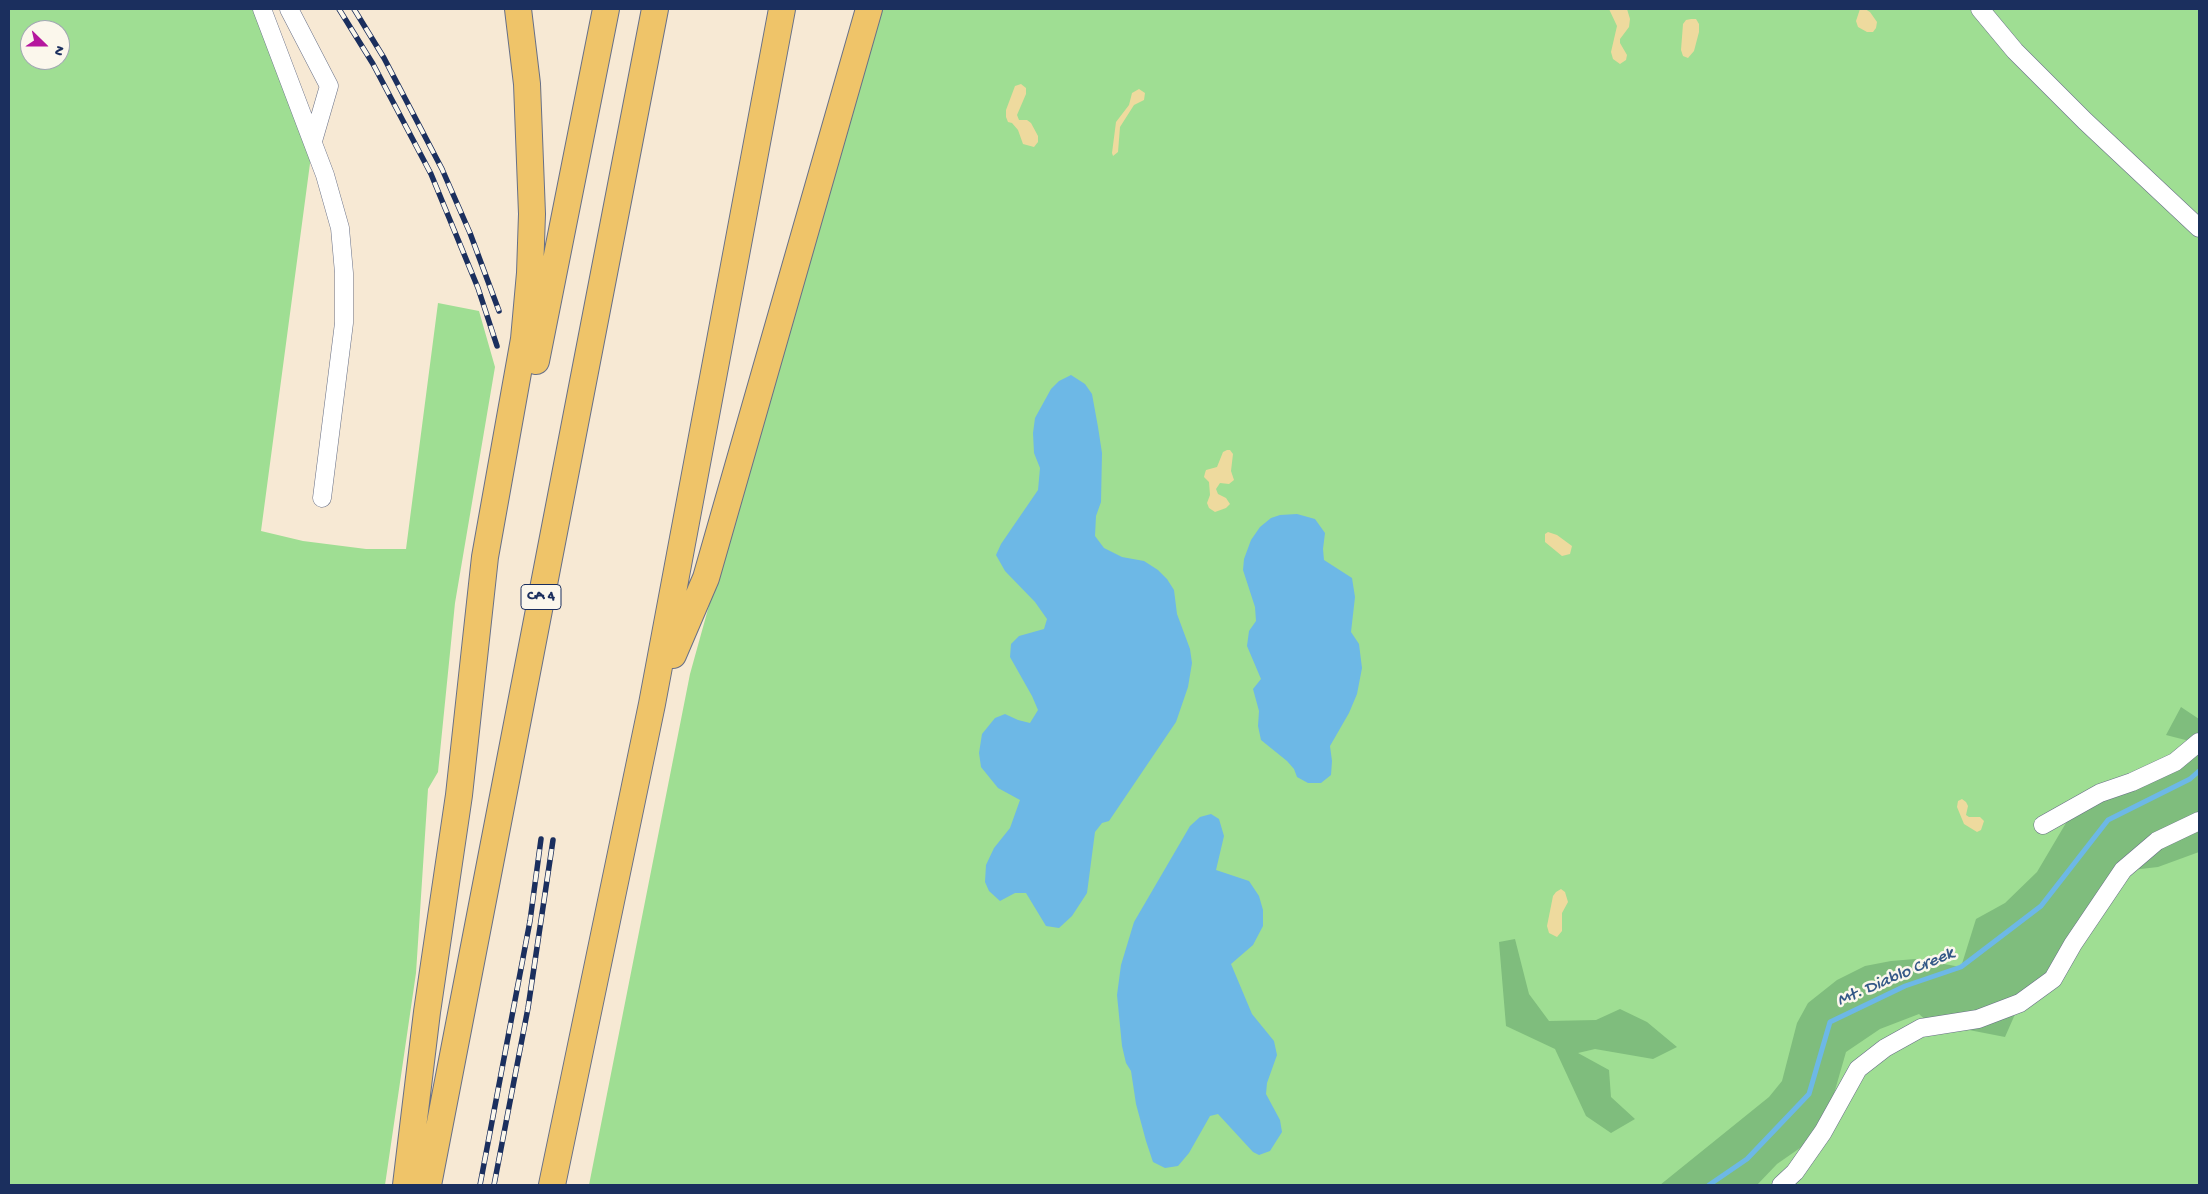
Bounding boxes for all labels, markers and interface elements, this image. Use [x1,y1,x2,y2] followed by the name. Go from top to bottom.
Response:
[20,20,70,70] north arrow
[49,43,68,58] text: N
[521,584,561,610] road number: CA 4
[1834,944,1958,1012] water label: Mt. Diablo Creek

